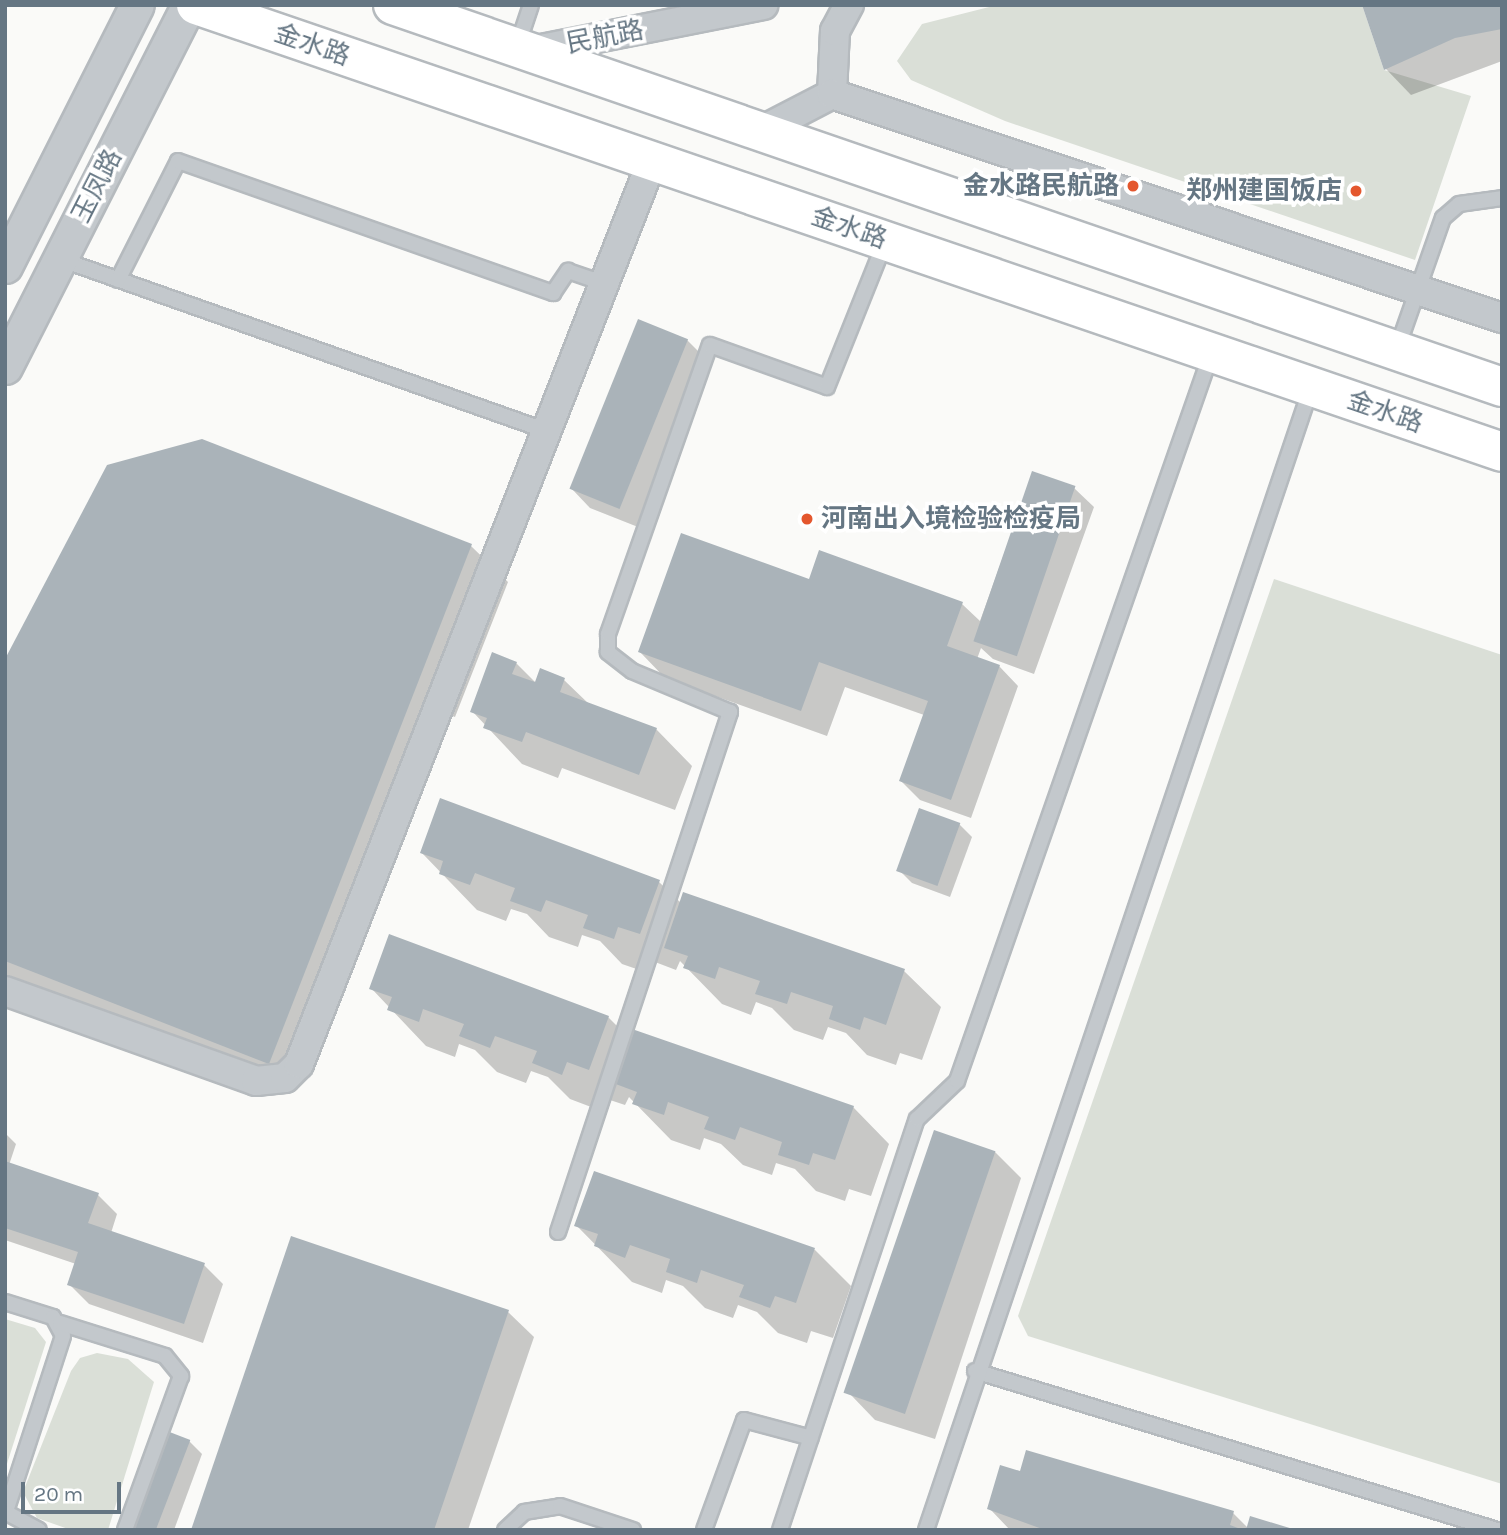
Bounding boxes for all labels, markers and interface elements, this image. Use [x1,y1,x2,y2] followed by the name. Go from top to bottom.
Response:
[564,14,646,60] street label: 民航路
[270,18,354,72] street label: 金水路
[65,144,129,228] street label: 玉凤路
[963,170,1119,202] place label: 金水路民航路
[1186,175,1342,207] place label: 郑州建国饭店
[1125,178,1141,194] marker: 金水路民航路
[1348,183,1364,199] marker: 郑州建国饭店
[807,201,891,255] street label: 金水路
[1343,385,1427,439] street label: 金水路
[821,503,1081,535] place label: 河南出入境检验检疫局
[799,511,815,527] marker: 河南出入境检验检疫局
[24,1468,124,1512] scale bar
[34,1482,83,1506] text: 20 m

